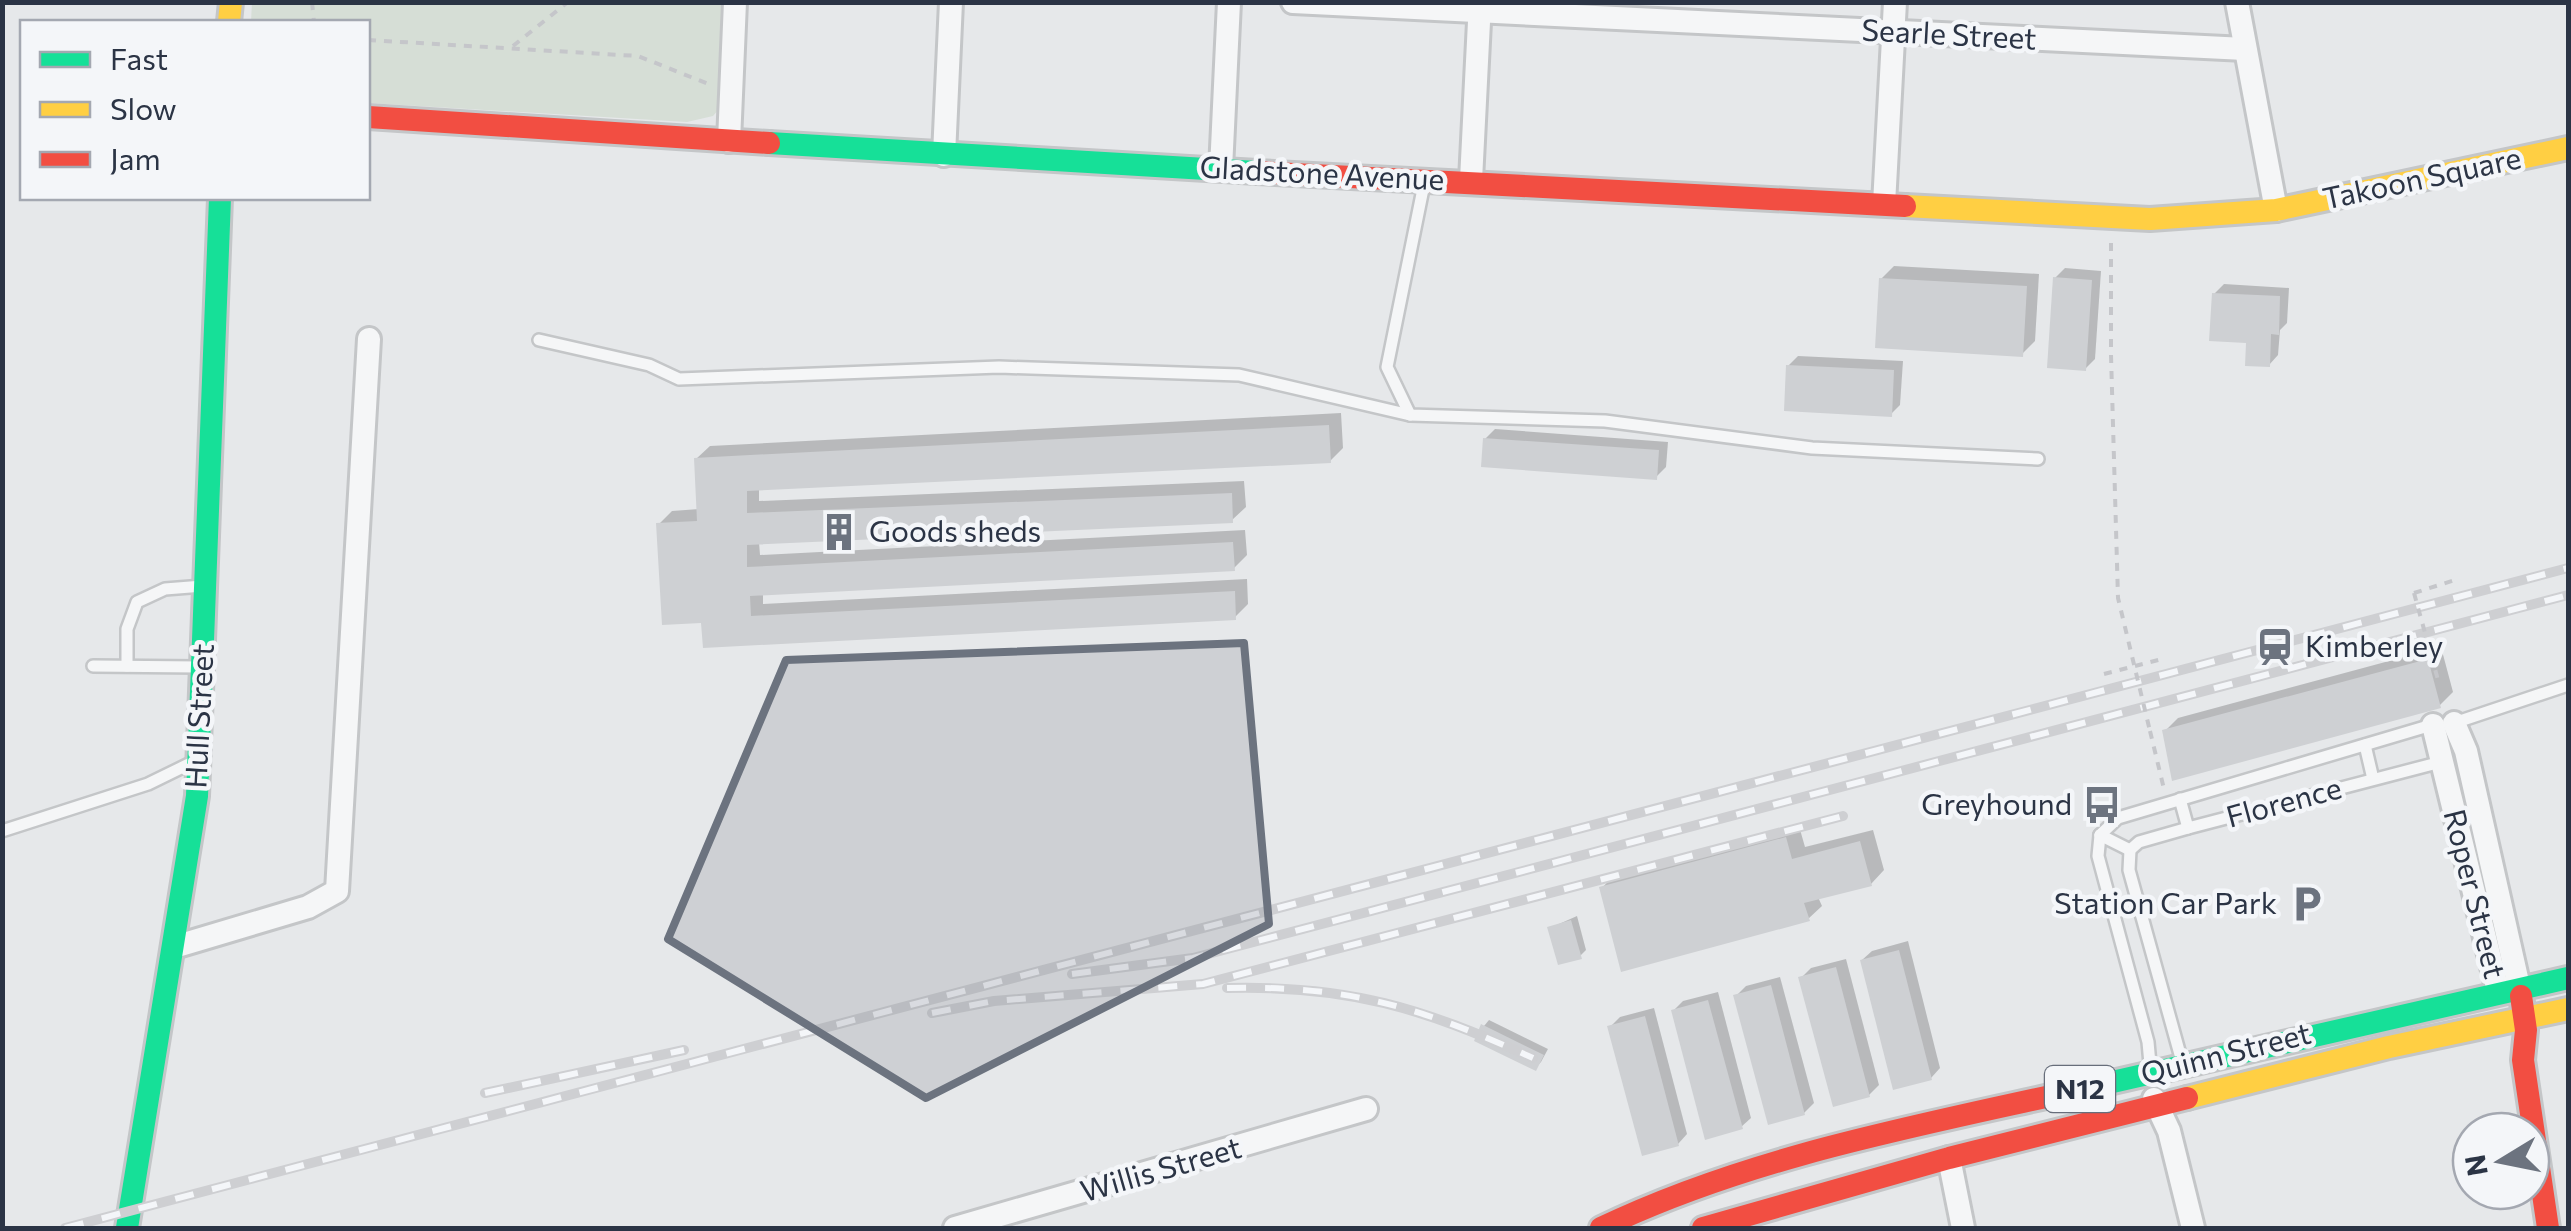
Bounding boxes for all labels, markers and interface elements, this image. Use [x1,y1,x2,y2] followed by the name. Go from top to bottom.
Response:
[1861,9,2038,56] street label: Searle Street
[20,20,370,200] legend
[110,39,168,76] text: Fast
[110,89,177,126] text: Slow
[2319,138,2524,216] street label: Takoon Square
[110,139,161,176] text: Jam
[1199,147,1445,196] street label: Gladstone Avenue
[818,511,860,553] building icon: Goods sheds
[869,511,1041,548] place label: Goods sheds
[2254,626,2296,668] station icon: Kimberley
[2305,626,2443,663] place label: Kimberley
[175,642,220,789] street label: Hull Street
[2222,767,2345,834] street label: Florence
[1921,784,2072,821] place label: Greyhound
[2081,784,2123,826] bus stop icon: Greyhound
[2438,805,2515,982] street label: Roper Street
[2054,883,2277,920] place label: Station Car Park
[2286,883,2328,925] parking icon: Station Car Park
[2137,1013,2314,1091] street label: Quinn Street
[2045,1066,2115,1112] road number: N12
[2451,1111,2551,1211] north arrow
[1076,1127,1245,1208] street label: Willis Street
[2457,1152,2494,1179] text: N

